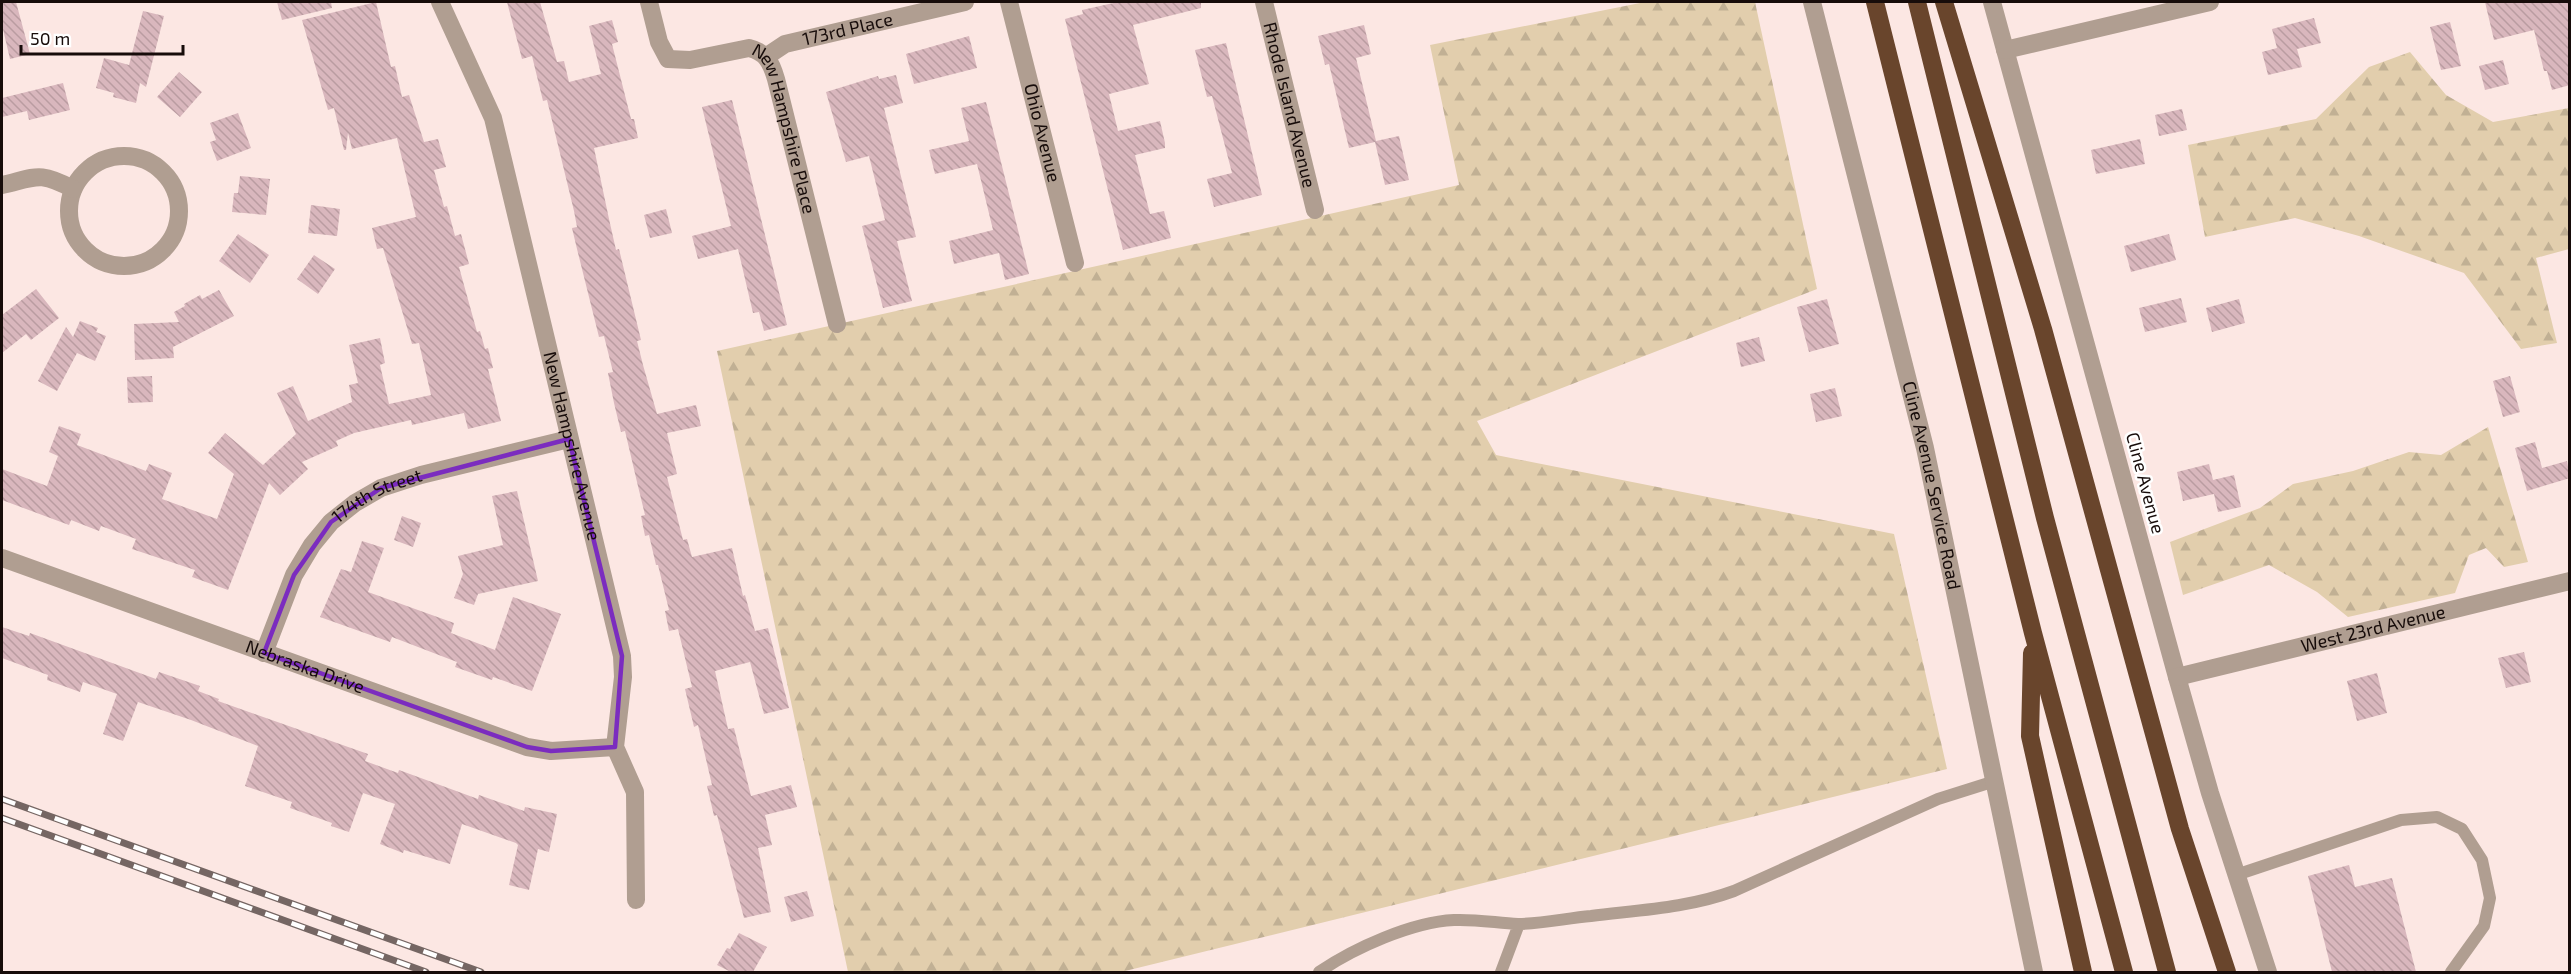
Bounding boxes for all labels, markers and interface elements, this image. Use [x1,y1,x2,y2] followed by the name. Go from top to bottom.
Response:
[800,7,895,50] street label: 173rd Place
[21,18,183,56] scale bar
[1259,20,1321,190] street label: Rhode Island Avenue
[30,27,70,49] text: 50 m
[749,38,821,216] street label: New Hampshire Place
[1020,81,1066,184] street label: Ohio Avenue
[539,349,606,543] street label: New Hampshire Avenue
[1898,379,1966,591] street label: Cline Avenue Service Road
[2122,430,2170,536] street label: Cline Avenue
[327,463,425,527] street label: 174th Street
[2299,600,2447,656] street label: West 23rd Avenue
[243,635,368,698] street label: Nebraska Drive

